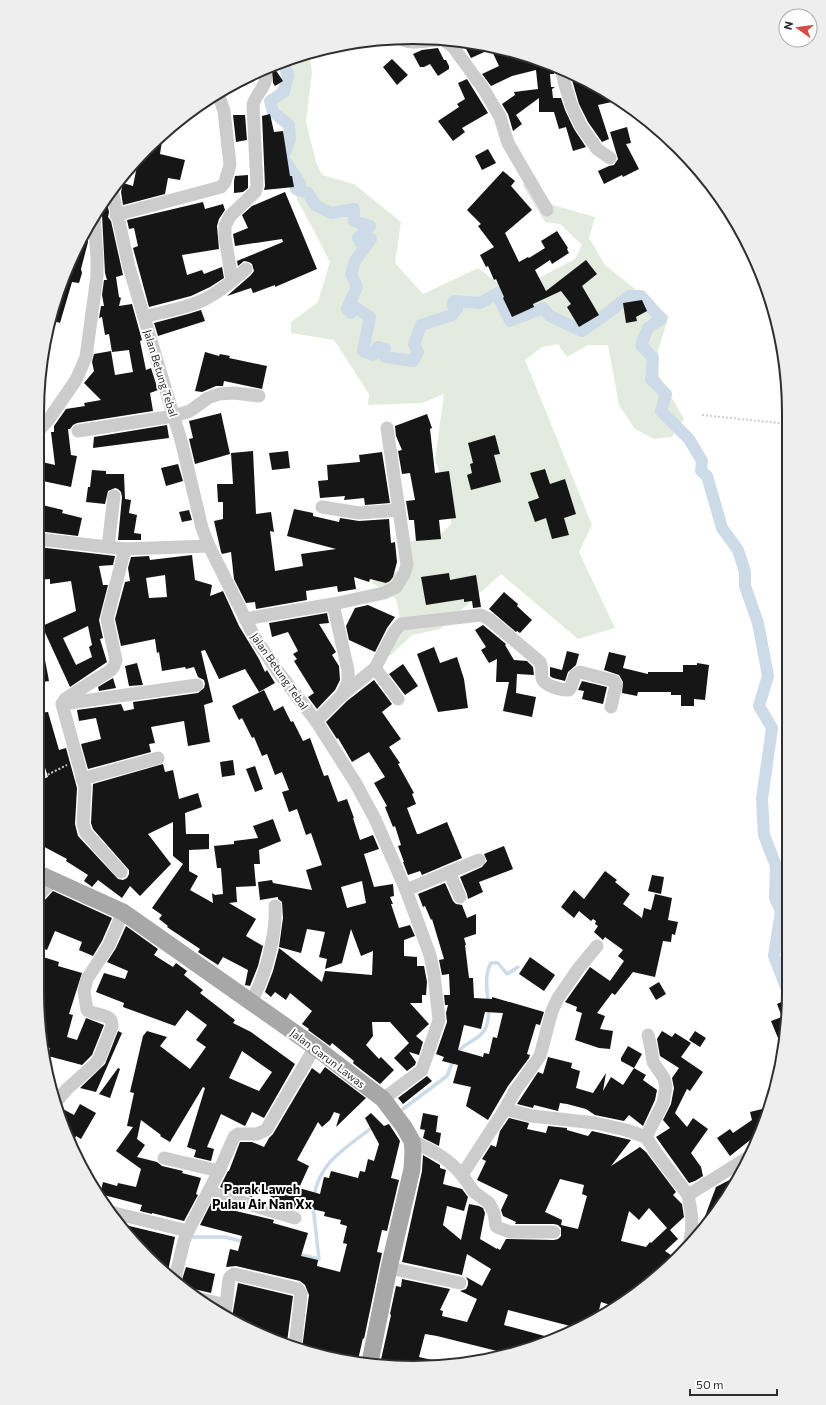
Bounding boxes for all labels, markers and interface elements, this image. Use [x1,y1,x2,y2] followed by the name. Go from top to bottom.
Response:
[778,8,818,48] north arrow
[781,20,795,31] text: N
[141,328,180,419] street label: Jalan Betung Tebal
[248,630,311,713] street label: Jalan Betung Tebal
[288,1026,368,1091] street label: Jalan Garun Lawas
[212,1181,313,1212] district label: Parak Laweh Pulau Air Nan Xx
[690,1371,777,1397] scale bar
[696,1377,724,1391] text: 50 m

